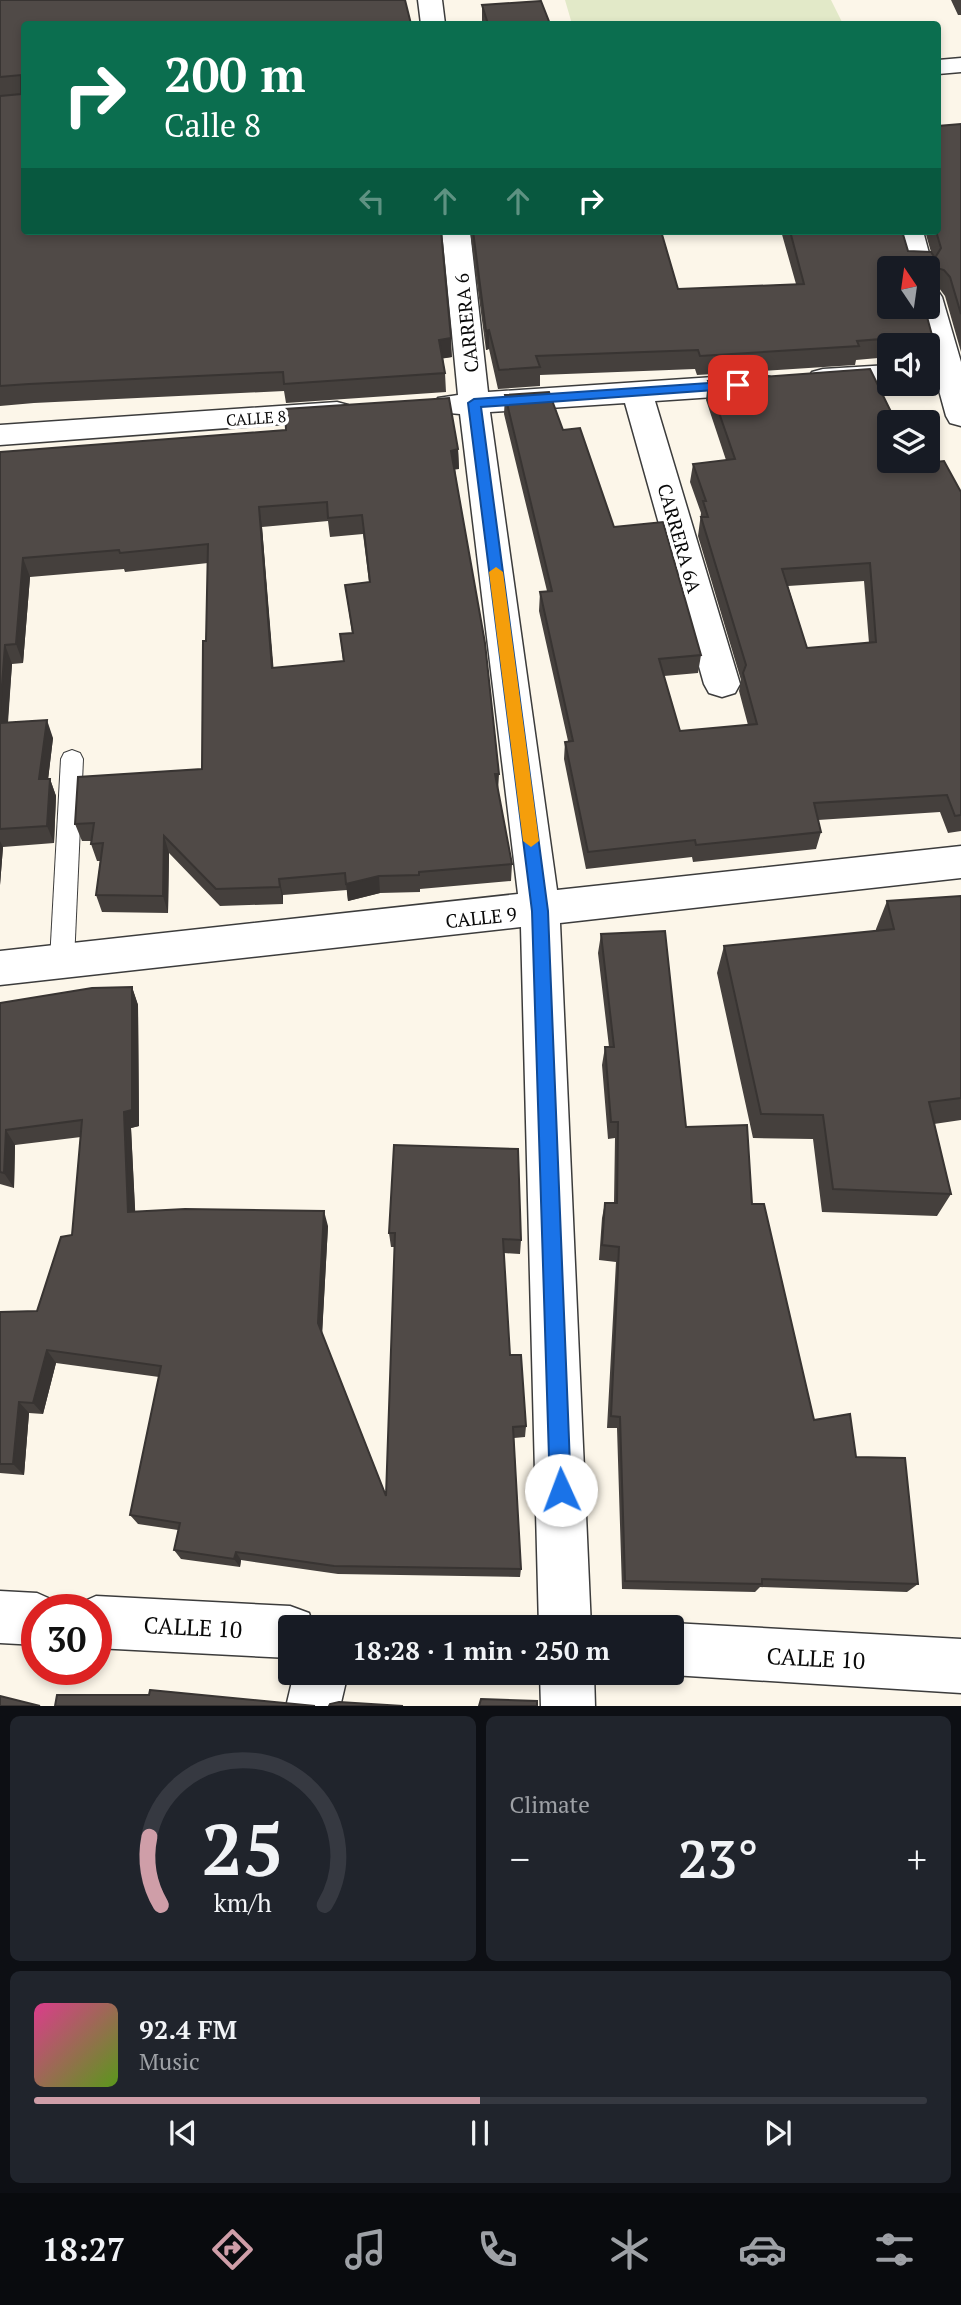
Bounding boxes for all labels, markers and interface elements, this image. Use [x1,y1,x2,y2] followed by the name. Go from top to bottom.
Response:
[164,41,306,106] text: 200 m
[49,49,140,140] icon: right
[164,104,261,146] text: Calle 8
[353,182,391,220] icon: left
[426,182,464,220] icon: ahead
[499,182,537,220] icon: ahead
[572,182,610,220] icon: right
[877,256,940,318] north arrow
[877,256,940,473] map controls
[448,272,484,374] street label: CARRERA 6
[877,333,940,396] button: sound
[708,355,768,415] pin
[719,366,757,404] icon: arrive
[225,405,287,431] street label: CALLE 8
[877,410,940,473] button: layers
[652,480,708,596] street label: CARRERA 6A
[444,901,518,933] street label: CALLE 9
[524,1453,598,1527] position arrow
[21,1594,112,1685] speed limit sign: 30
[143,1609,243,1645] street label: CALLE 10
[352,1633,610,1667] text: 18:28 · 1 min · 250 m
[766,1640,866,1676] street label: CALLE 10
[510,1789,590,1820] text: Climate
[202,1799,284,1896] text: 25
[678,1824,758,1893] text: 23°
[510,1834,530,1884] text: −
[907,1834,927,1884] text: +
[214,1885,272,1918] text: km/h
[139,2012,237,2046] text: 92.4 FM
[139,2046,200,2077] text: Music
[164,2114,202,2152] icon: previous
[461,2114,499,2152] icon: pause
[759,2114,797,2152] icon: next
[208,2225,257,2274] icon: directions
[341,2225,390,2274] icon: music
[473,2225,522,2274] icon: phone
[605,2225,654,2274] icon: climate
[738,2225,787,2274] icon: car
[870,2225,919,2274] icon: filters
[42,2228,125,2270] text: 18:27

